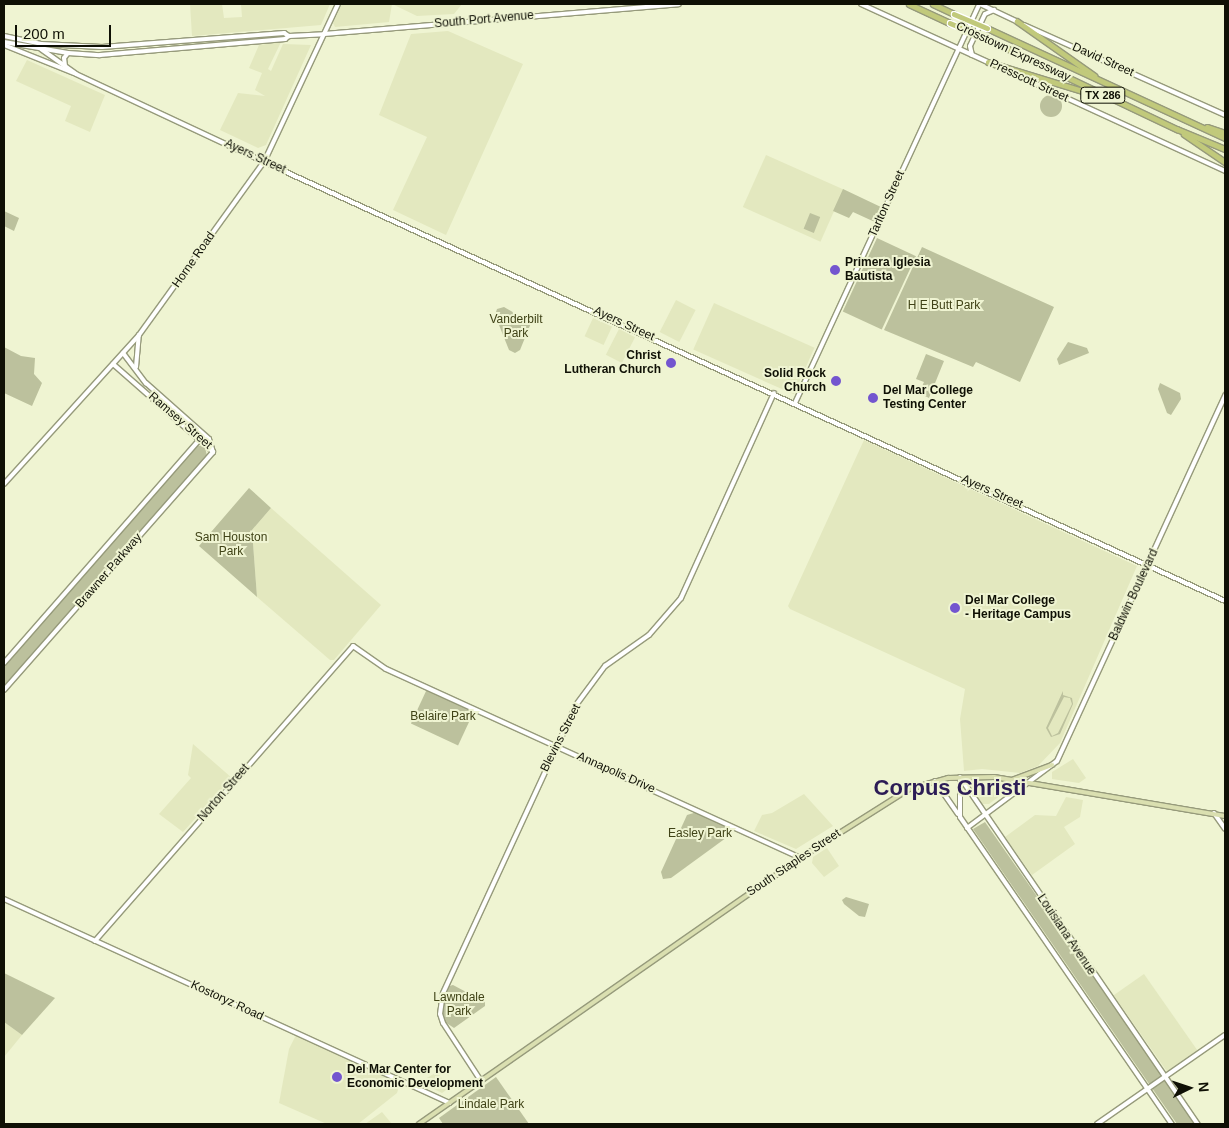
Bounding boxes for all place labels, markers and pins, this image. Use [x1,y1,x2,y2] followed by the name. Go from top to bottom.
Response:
[845,256,930,284] place label: Primera Iglesia Bautista
[829,264,841,276] marker: Primera Iglesia Bautista
[564,349,661,377] place label: Christ Lutheran Church
[665,357,677,369] marker: Christ Lutheran Church
[764,367,826,395] place label: Solid Rock Church
[830,375,842,387] marker: Solid Rock Church
[883,384,973,412] place label: Del Mar College Testing Center
[867,392,879,404] marker: Del Mar College Testing Center
[965,594,1071,622] place label: Del Mar College - Heritage Campus
[949,602,961,614] marker: Del Mar College - Heritage Campus
[347,1063,483,1091] place label: Del Mar Center for Economic Development
[331,1071,343,1083] marker: Del Mar Center for Economic Development

